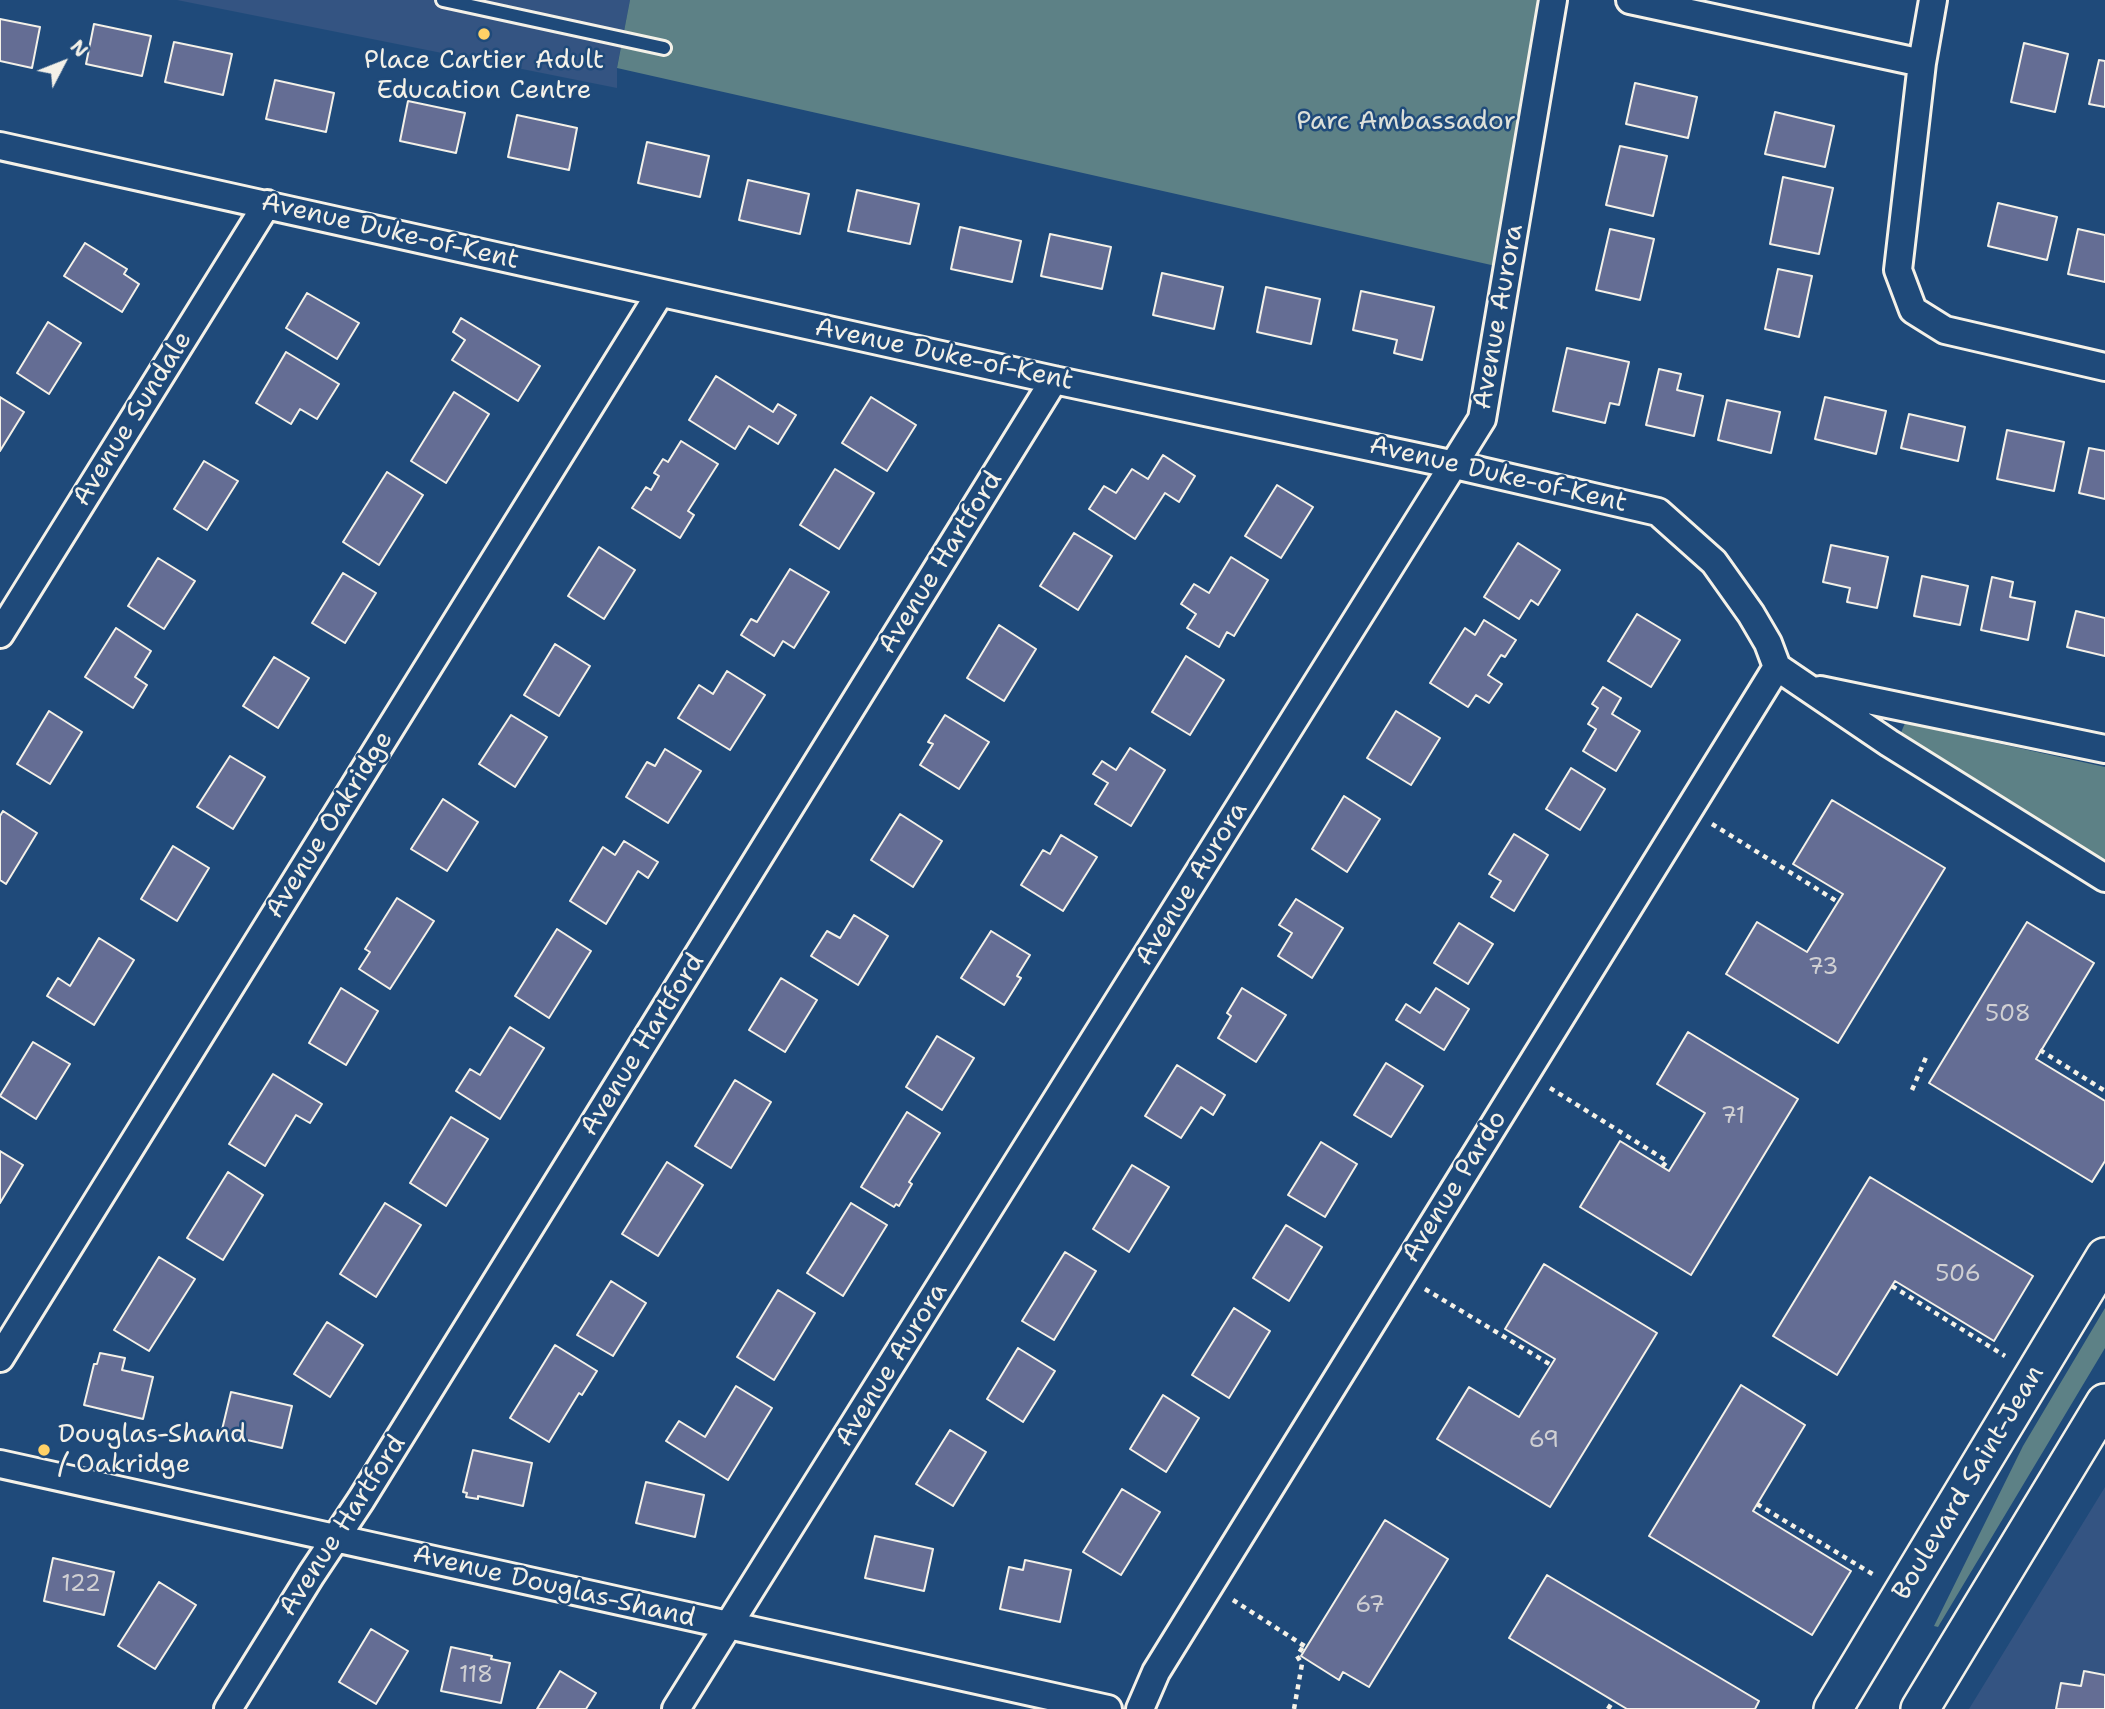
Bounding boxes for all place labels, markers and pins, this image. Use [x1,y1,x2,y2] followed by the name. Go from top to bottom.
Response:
[476,26,492,42] marker: Place Cartier Adult Education Centre
[364,45,604,106] place label: Place Cartier Adult Education Centre
[58,1419,247,1480] place label: Douglas-Shand / Oakridge
[36,1442,52,1458] marker: Douglas-Shand / Oakridge

